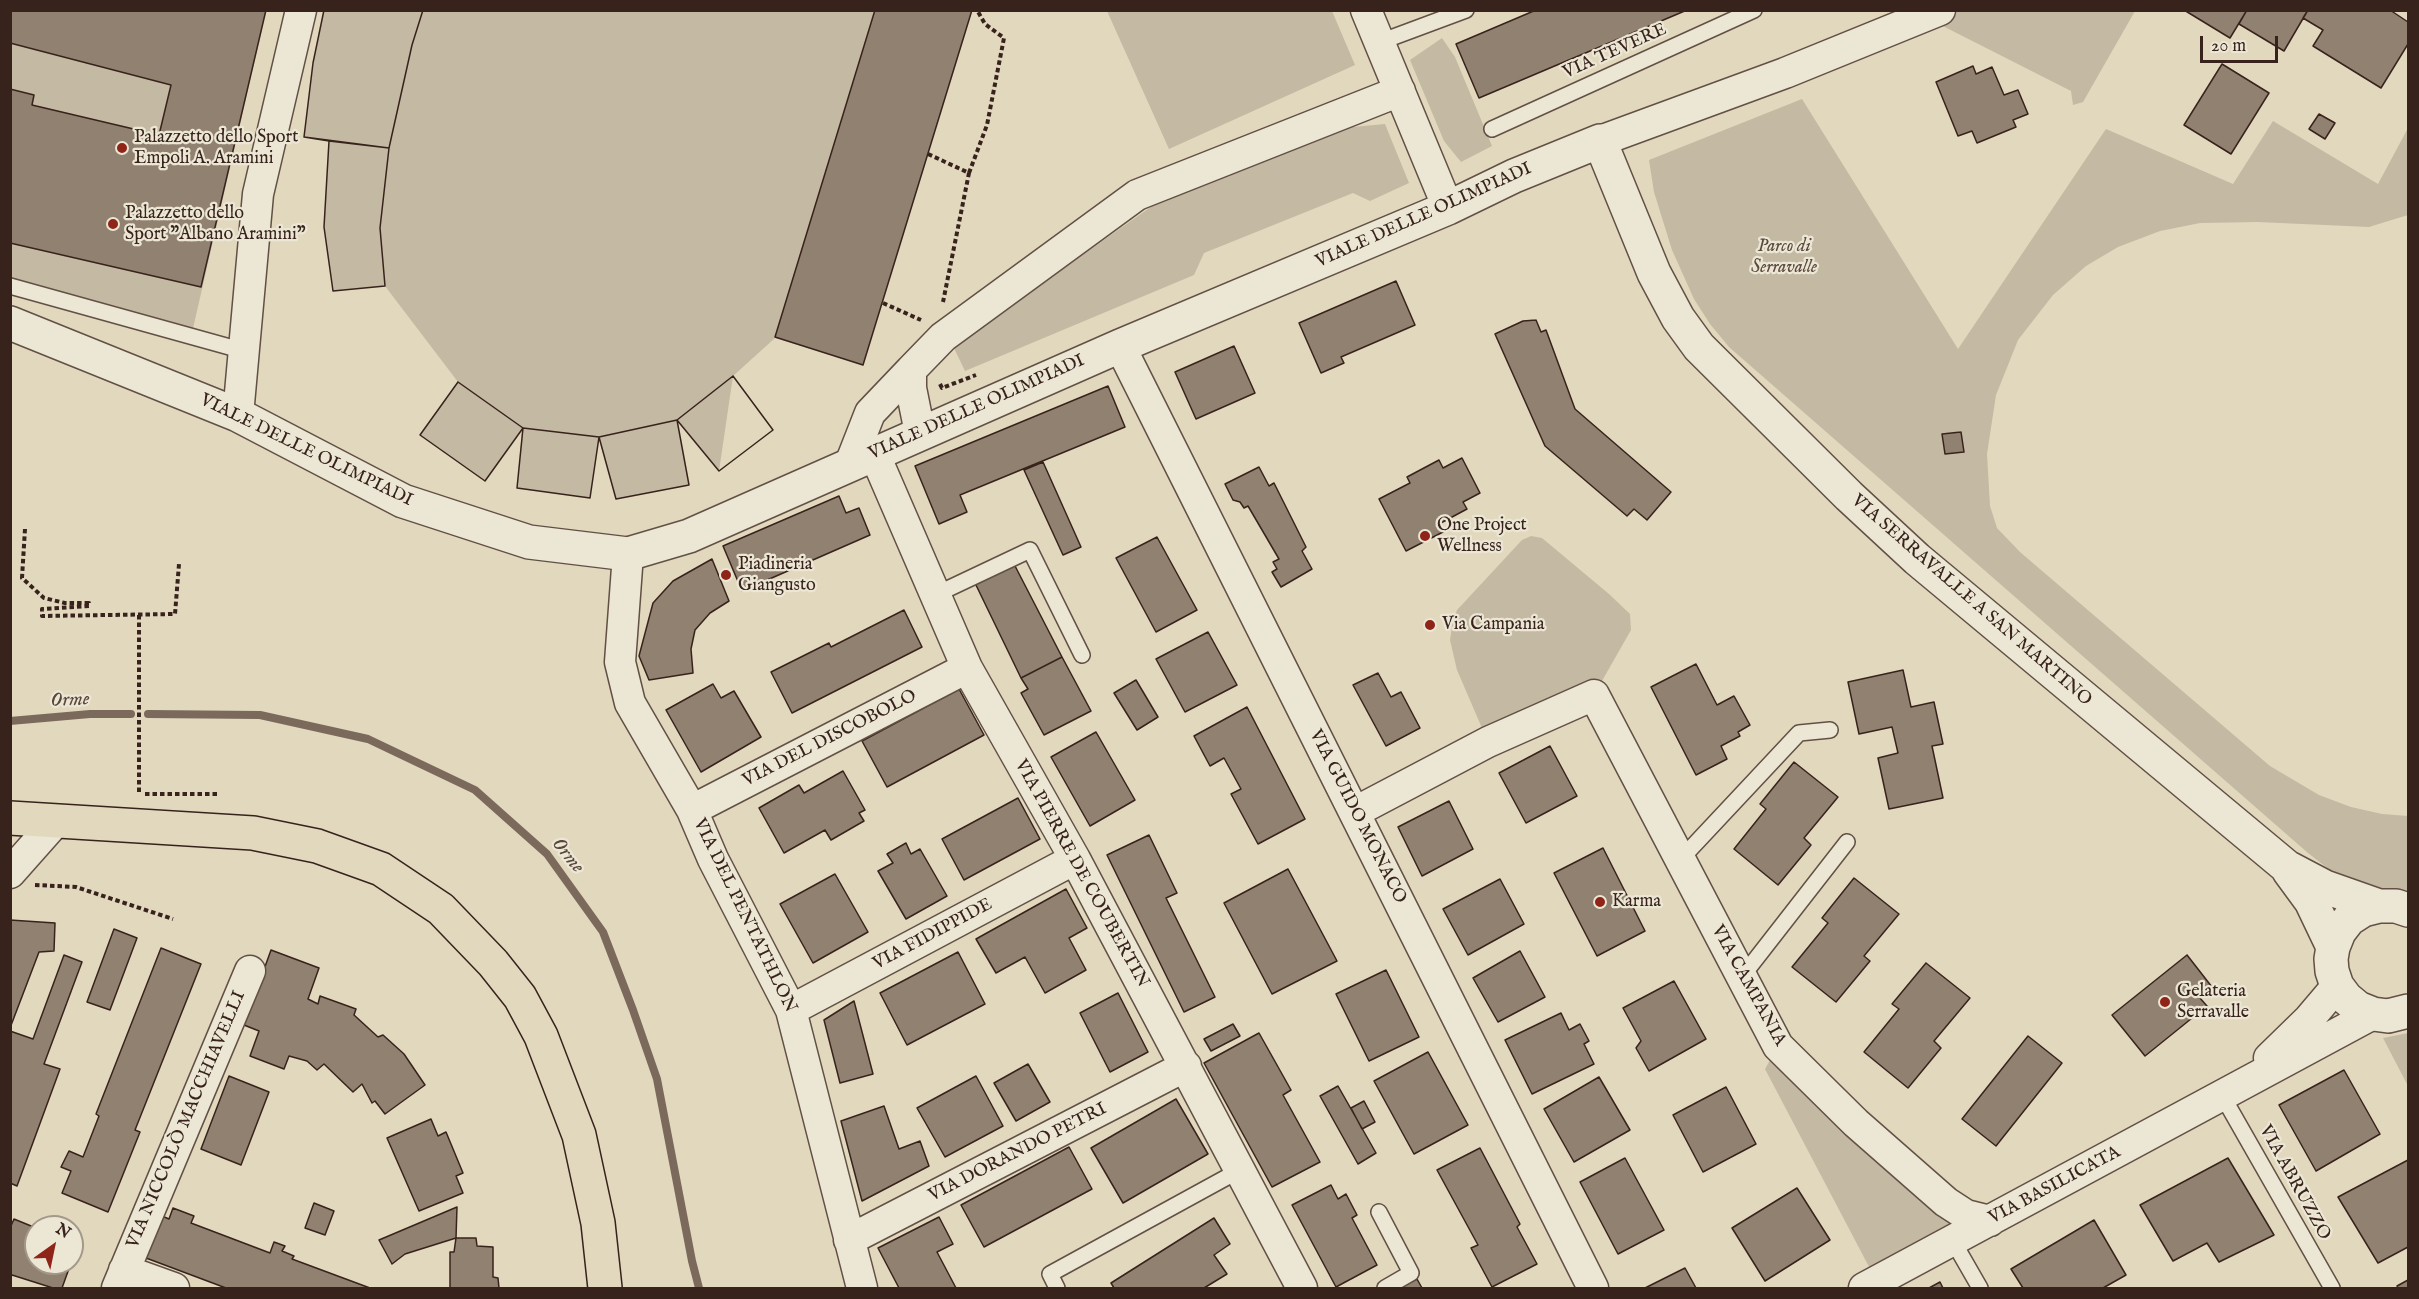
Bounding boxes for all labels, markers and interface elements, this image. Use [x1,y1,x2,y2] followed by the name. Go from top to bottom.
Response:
[1560,19,1670,85] street label: VIA TEVERE
[2203,24,2281,62] scale bar
[2211,35,2246,58] text: 20 m
[134,127,298,170] place label: Palazzetto dello Sport Empoli A. Aramini
[115,141,129,155] marker: Palazzetto dello Sport Empoli A. Aramini
[1313,159,1535,273] street label: VIALE DELLE OLIMPIADI
[125,203,306,246] place label: Palazzetto dello Sport "Albano Aramini"
[106,217,120,231] marker: Palazzetto dello Sport "Albano Aramini"
[1751,236,1817,278] park label: Parco di Serravalle
[866,351,1088,465] street label: VIALE DELLE OLIMPIADI
[196,390,416,512] street label: VIALE DELLE OLIMPIADI
[1846,491,2096,711] street label: VIA SERRAVALLE A SAN MARTINO
[1437,515,1527,558] place label: One Project Wellness
[1418,529,1432,543] marker: One Project Wellness
[738,554,816,596] place label: Piadineria Giangusto
[719,568,733,582] marker: Piadineria Giangusto
[1442,614,1545,636] place label: Via Campania
[1423,618,1437,632] marker: Via Campania
[739,686,921,792] street label: VIA DEL DISCOBOLO
[50,688,90,714] water label: Orme
[1304,726,1410,908] street label: VIA GUIDO MONACO
[1009,756,1153,992] street label: VIA PIERRE DE COUBERTIN
[688,815,800,1017] street label: VIA DEL PENTATHLON
[545,833,589,879] water label: Orme
[1612,891,1661,913] place label: Karma
[870,894,996,976] street label: VIA FIDIPPIDE
[1593,895,1607,909] marker: Karma
[1706,922,1790,1050] street label: VIA CAMPANIA
[2177,981,2249,1024] place label: Gelateria Serravalle
[123,988,251,1252] street label: VIA NICCOLÒ MACCHIAVELLI
[2158,995,2172,1009] marker: Gelateria Serravalle
[925,1099,1111,1207] street label: VIA DORANDO PETRI
[2254,1122,2334,1244] street label: VIA ABRUZZO
[1985,1142,2125,1230] street label: VIA BASILICATA
[24,1215,84,1275] north arrow
[51,1219,74,1244] text: N

